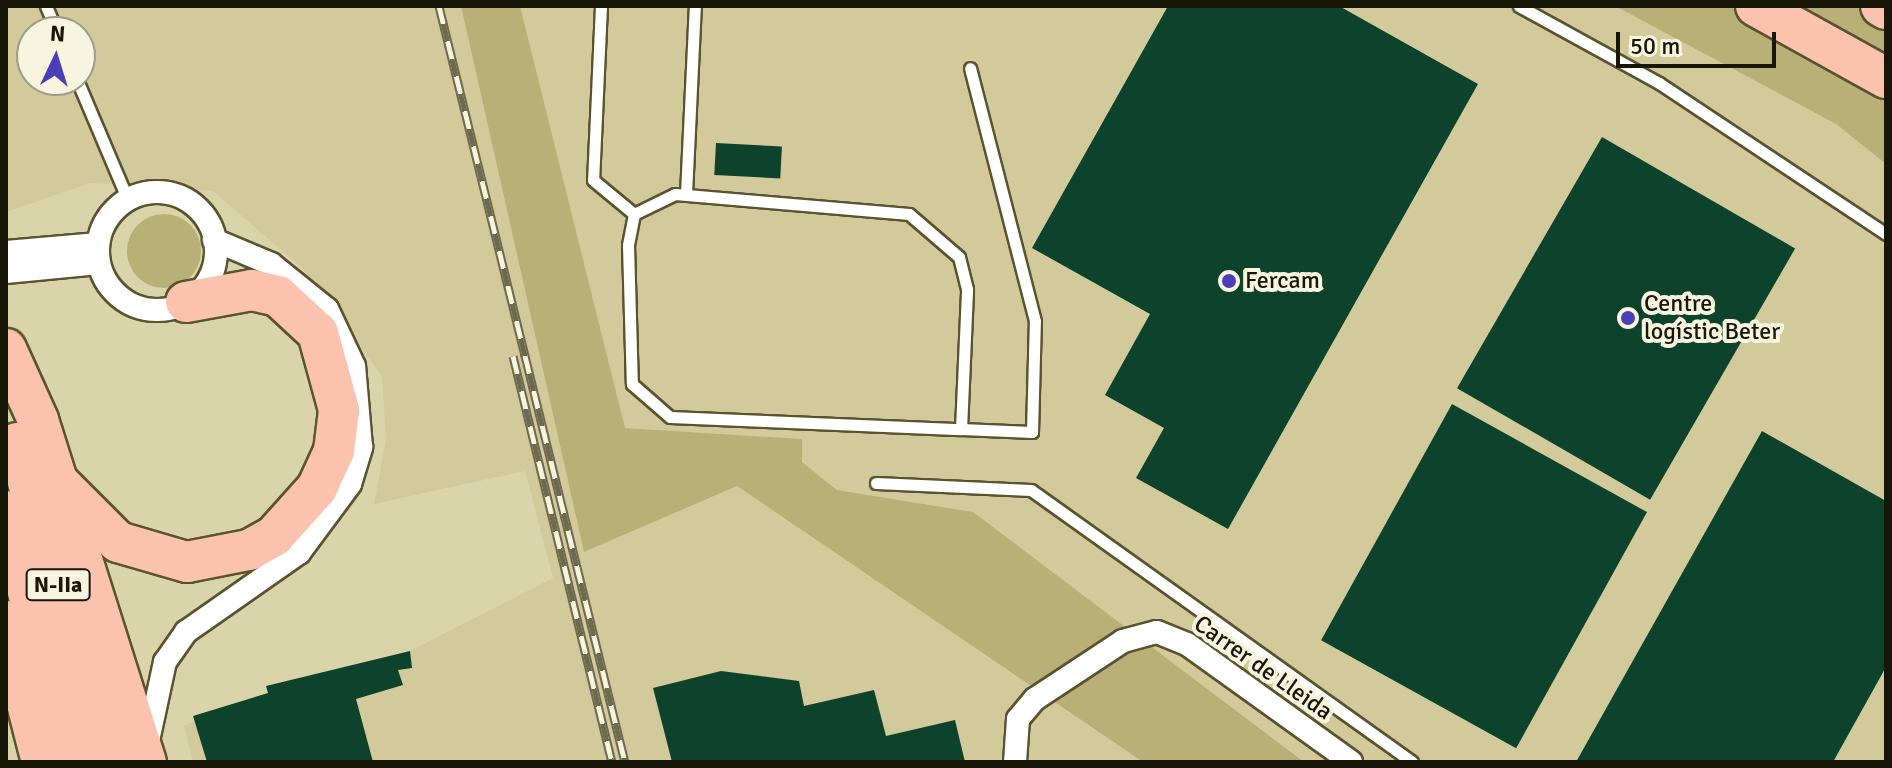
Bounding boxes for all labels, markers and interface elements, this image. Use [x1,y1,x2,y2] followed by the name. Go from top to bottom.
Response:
[16,16,96,96] north arrow
[1620,16,1780,66] scale bar
[49,20,66,48] text: N
[1630,31,1680,61] text: 50 m
[1245,267,1320,295] place label: Fercam
[1220,272,1238,290] marker: Fercam
[1644,290,1780,346] place label: Centre logístic Beter
[1619,309,1637,327] marker: Centre logístic Beter
[24,567,92,603] road number: N-IIa
[1188,610,1338,726] street label: Carrer de Lleida

